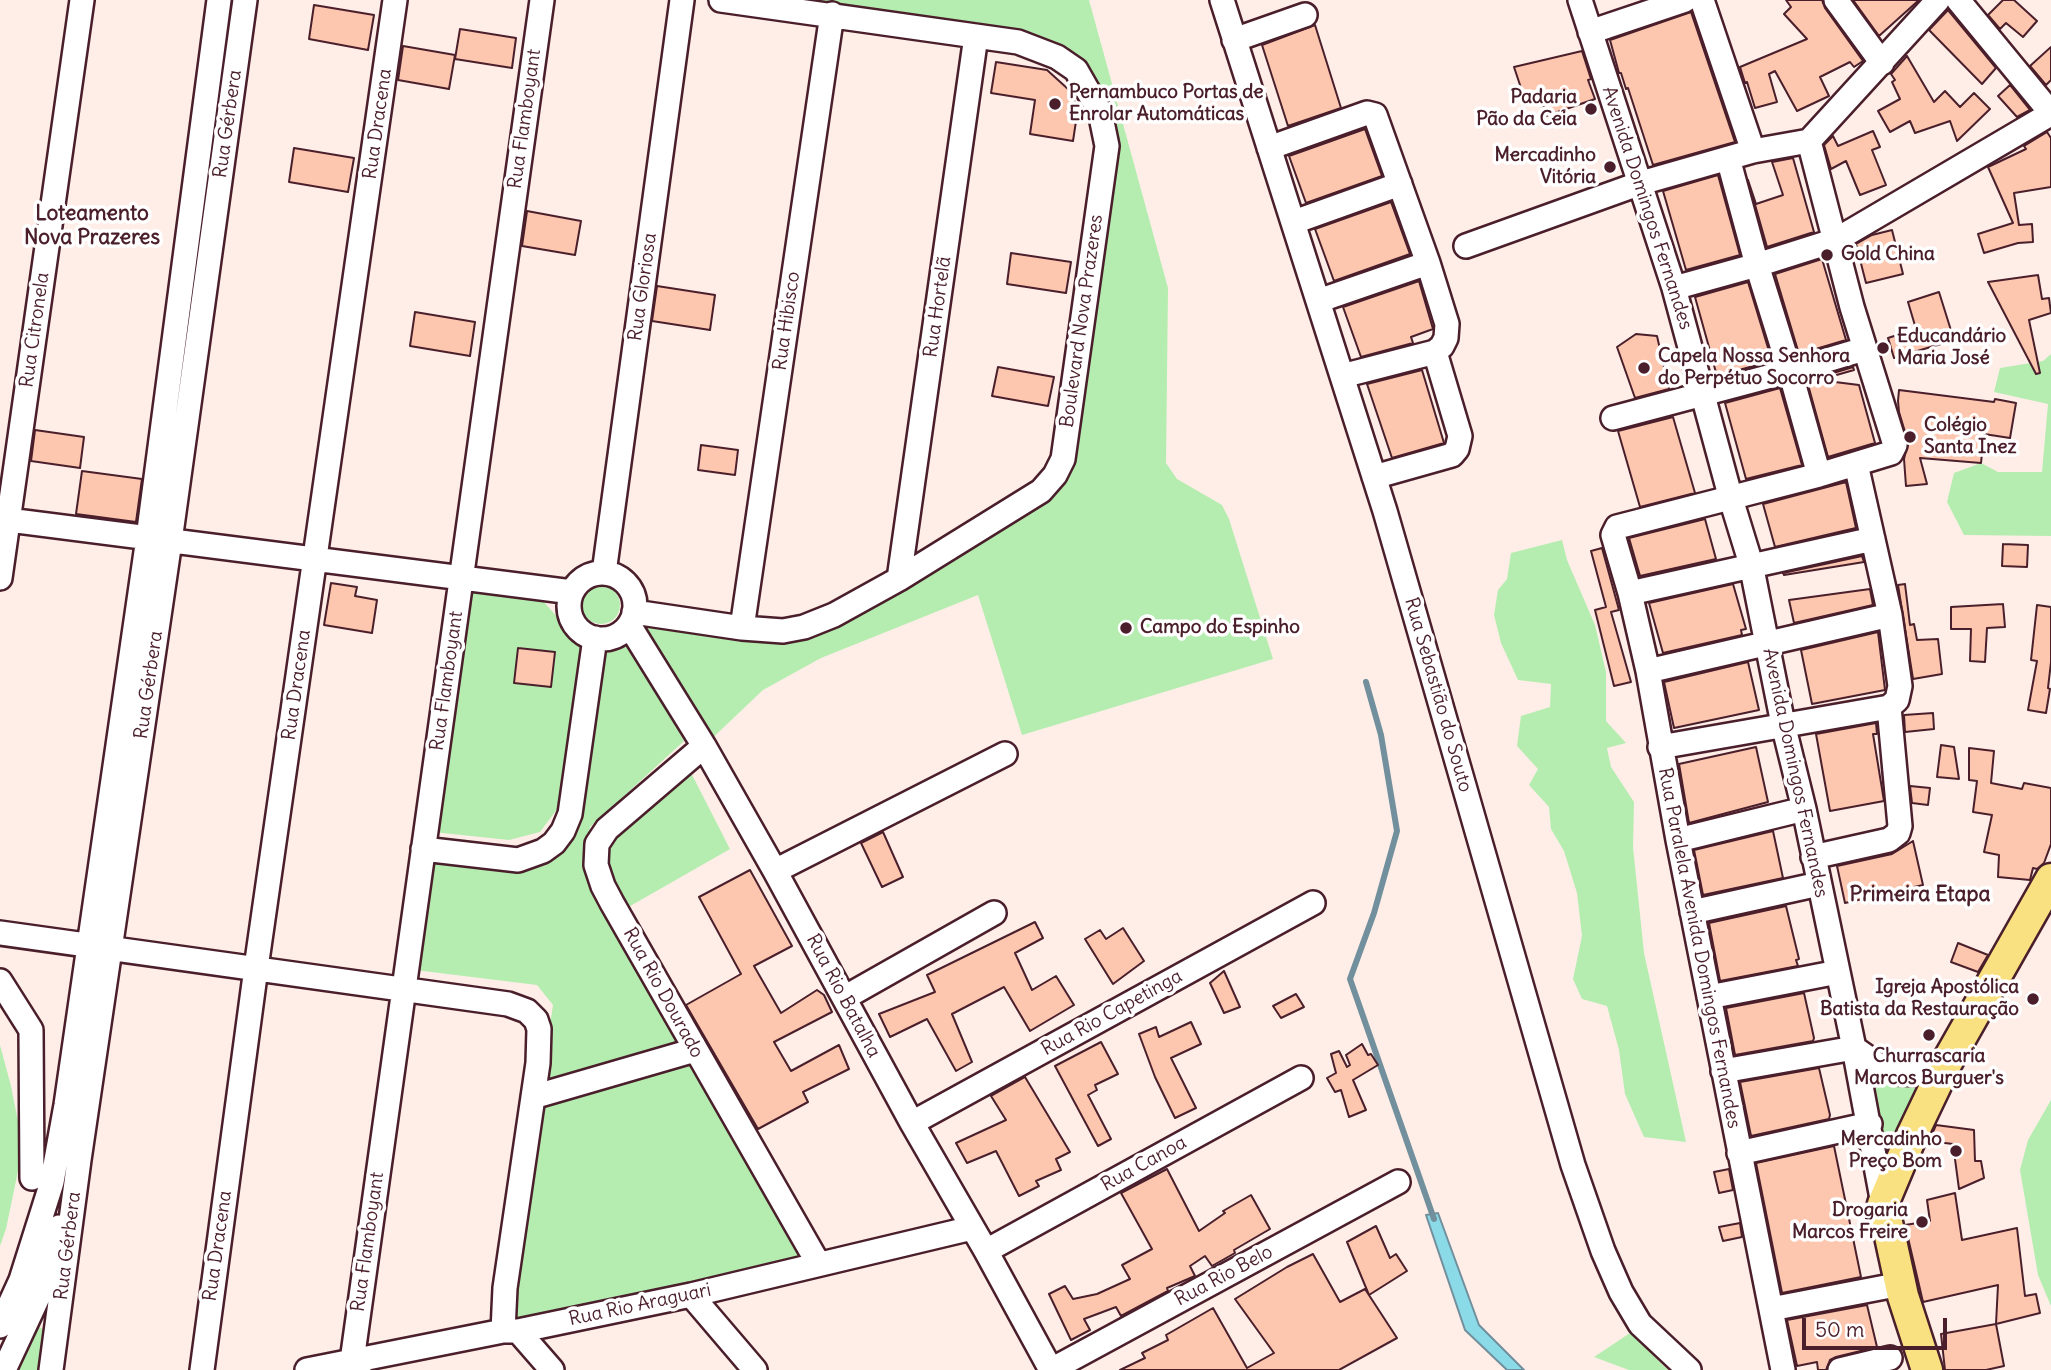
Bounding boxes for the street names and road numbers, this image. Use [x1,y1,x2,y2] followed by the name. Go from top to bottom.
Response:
[504,48,546,190] street label: Rua Flamboyant
[359,67,397,181] street label: Rua Dracena
[209,68,247,180] street label: Rua Gérbera
[1597,84,1697,332] street label: Avenida Domingos Fernandes
[1056,213,1108,429] street label: Boulevard Nova Prazeres
[624,231,662,343] street label: Rua Gloriosa
[920,255,956,359] street label: Rua Hortelã
[769,270,805,372] street label: Rua Hibisco
[16,271,54,389] street label: Rua Citronela
[1399,595,1477,795] street label: Rua Sebastião do Souto
[426,610,468,752] street label: Rua Flamboyant
[278,628,316,742] street label: Rua Dracena
[130,629,168,741] street label: Rua Gérbera
[1757,646,1833,900] street label: Avenida Domingos Fernandes
[1653,766,1745,1130] street label: Rua Paralela Avenida Domingos Fernandes
[618,924,708,1062] street label: Rua Rio Dourado
[801,930,885,1062] street label: Rua Rio Batalha
[1038,965,1186,1061] street label: Rua Rio Capetinga
[1097,1131,1191,1197] street label: Rua Canoa
[347,1171,389,1313] street label: Rua Flamboyant
[199,1189,237,1303] street label: Rua Dracena
[50,1190,86,1302] street label: Rua Gérbera
[1171,1241,1277,1311] street label: Rua Rio Belo
[567,1279,713,1331] street label: Rua Rio Araguari

